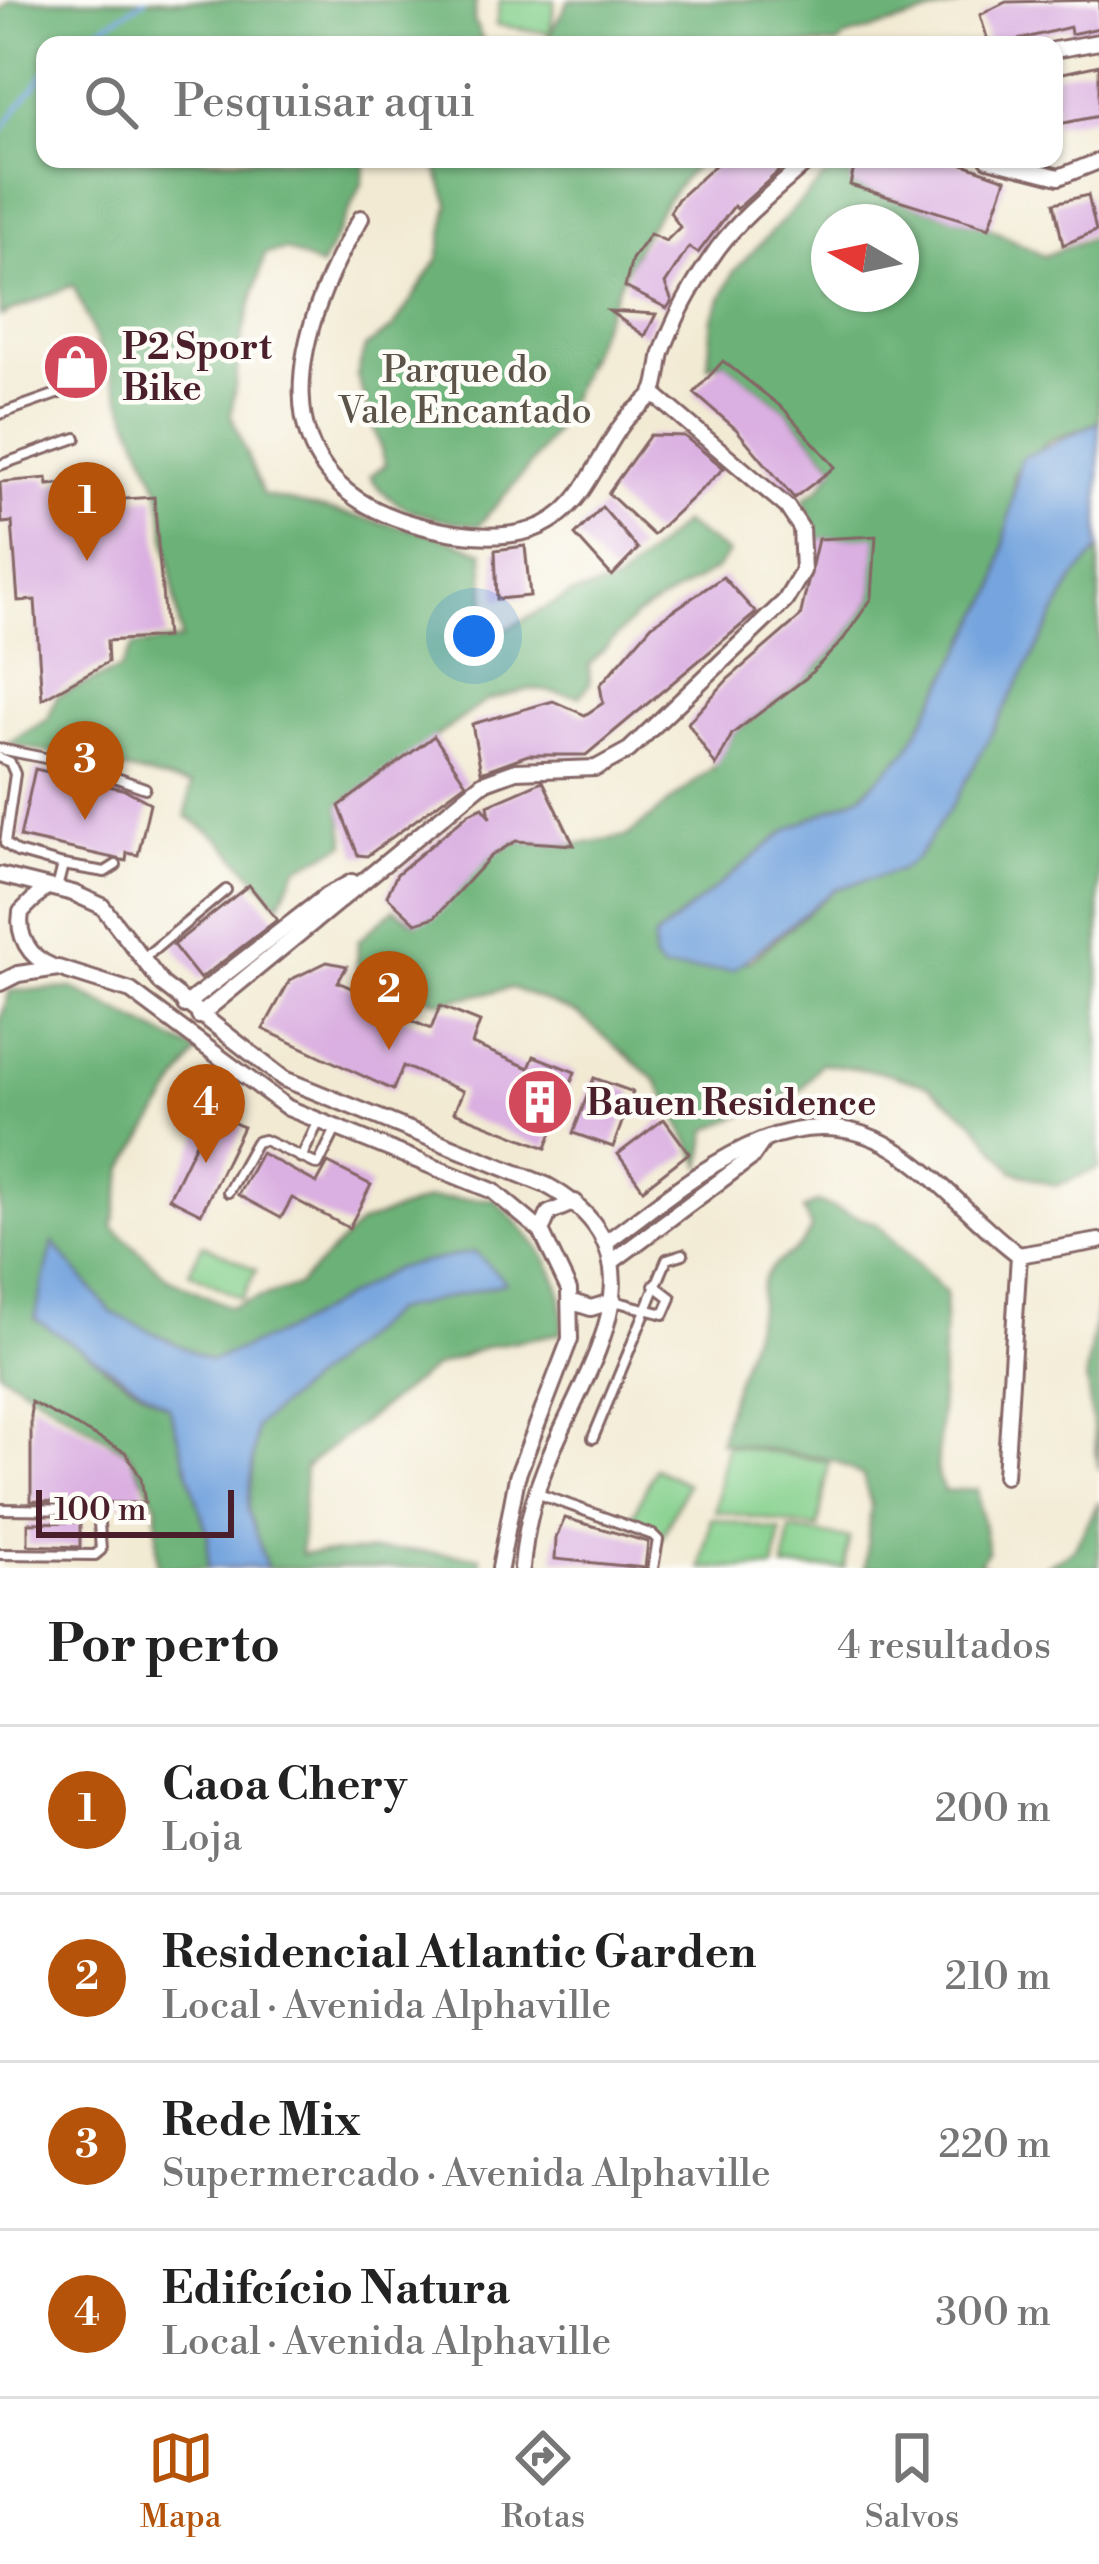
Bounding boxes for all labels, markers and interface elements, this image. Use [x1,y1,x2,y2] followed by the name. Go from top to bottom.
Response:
[36,36,1063,168] search box
[78,69,144,135] icon: search
[174,74,475,131] text: Pesquisar aqui
[811,204,919,312] north arrow
[122,326,272,412] place label: P2 Sport Bike
[41,332,111,402] shop icon: P2 Sport Bike
[337,349,592,435] park label: Parque do Vale Encantado
[48,462,126,561] pin: 1
[444,606,504,666] your location
[46,721,124,820] pin: 3
[350,951,428,1050] pin: 2
[167,1064,245,1163] pin: 4
[505,1067,575,1137] building icon: Bauen Residence
[586,1082,876,1127] place label: Bauen Residence
[36,1484,234,1537] scale bar
[54,1490,147,1531] text: 100 m
[48,1614,280,1678] text: Por perto
[837,1622,1051,1671] text: 4 resultados
[162,1757,407,1814] text: Caoa Chery
[78,1785,96,1834] text: 1
[935,1785,1051,1834] text: 200 m
[162,1814,242,1863] text: Loja
[162,1925,756,1982] text: Residencial Atlantic Garden
[75,1953,99,2002] text: 2
[945,1953,1051,2002] text: 210 m
[162,1982,611,2031] text: Local · Avenida Alphaville
[162,2093,361,2150] text: Rede Mix
[75,2121,99,2170] text: 3
[938,2121,1051,2170] text: 220 m
[162,2150,771,2199] text: Supermercado · Avenida Alphaville
[162,2261,510,2318] text: Edifcício Natura
[74,2289,100,2338] text: 4
[936,2289,1051,2338] text: 300 m
[162,2318,611,2367] text: Local · Avenida Alphaville
[140,2425,221,2538] tab: Mapa
[501,2425,585,2538] tab: Rotas
[865,2425,959,2538] tab: Salvos

